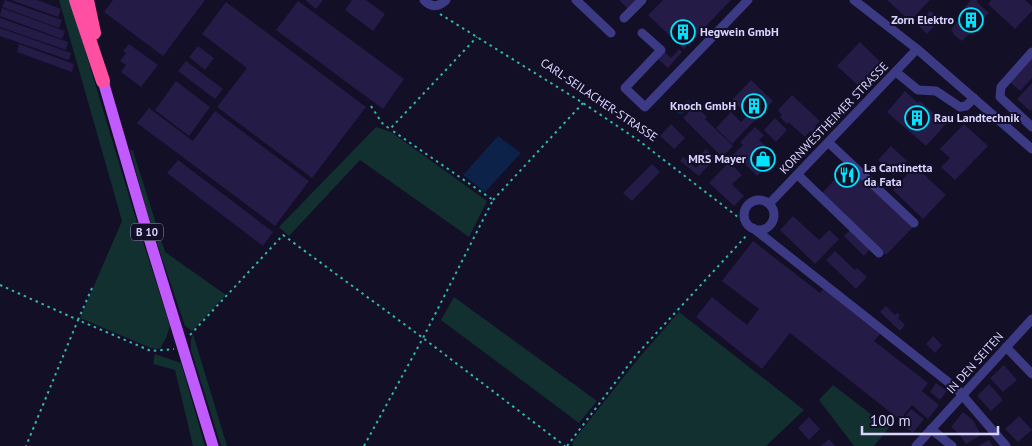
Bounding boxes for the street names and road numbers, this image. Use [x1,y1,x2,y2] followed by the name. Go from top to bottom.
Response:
[538,55,661,144] street label: CARL-SEILACHER-STRASSE
[776,59,891,177] street label: KORNWESTHEIMER STRASSE
[131,223,163,240] road number: B 10
[943,329,1006,397] street label: IN DEN SEITEN

